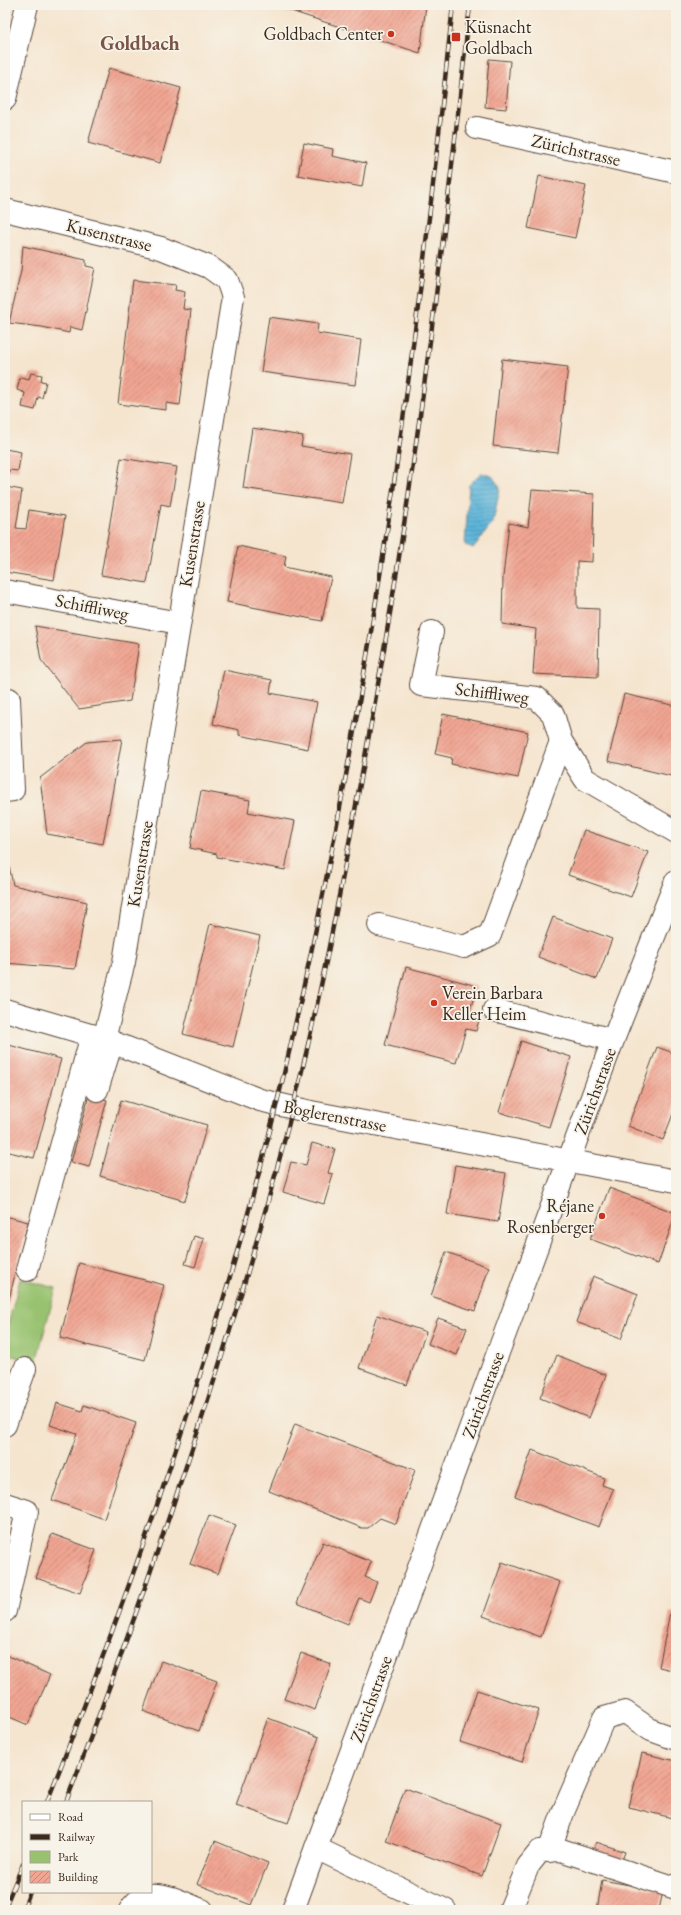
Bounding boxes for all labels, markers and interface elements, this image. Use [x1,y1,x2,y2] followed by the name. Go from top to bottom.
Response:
[465,15,533,59] place label: Küsnacht Goldbach
[264,22,383,45] place label: Goldbach Center
[386,29,396,39] marker: Goldbach Center
[100,30,180,56] district label: Goldbach
[450,31,462,43] marker: Küsnacht Goldbach
[529,128,623,171] street label: Zürichstrasse
[64,213,154,256] street label: Kusenstrasse
[173,499,210,589] street label: Kusenstrasse
[53,588,131,625] street label: Schiffliweg
[454,677,530,708] street label: Schiffliweg
[121,819,158,909] street label: Kusenstrasse
[442,981,544,1025] place label: Verein Barbara Keller Heim
[429,998,439,1008] marker: Verein Barbara Keller Heim
[568,1044,621,1137] street label: Zürichstrasse
[282,1094,389,1137] street label: Boglerenstrasse
[507,1194,594,1238] place label: Réjane Rosenberger
[597,1211,607,1221] marker: Réjane Rosenberger
[456,1348,509,1441] street label: Zürichstrasse
[344,1652,397,1745] street label: Zürichstrasse
[22,1801,152,1893] legend
[58,1809,84,1825] text: Road
[58,1829,96,1845] text: Railway
[58,1849,79,1865] text: Park
[58,1869,99,1885] text: Building

